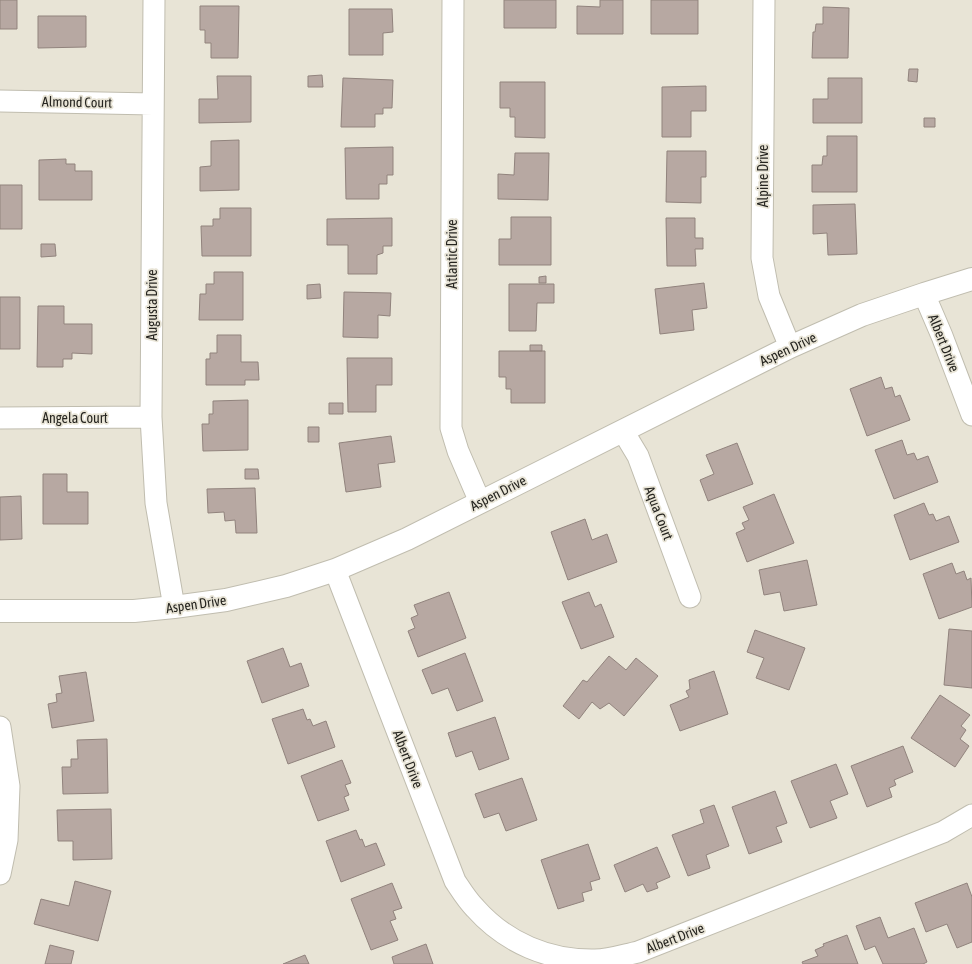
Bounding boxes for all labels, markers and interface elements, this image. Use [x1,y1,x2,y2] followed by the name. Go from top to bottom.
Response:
[42,93,112,111] street label: Almond Court
[755,145,771,207] street label: Alpine Drive
[444,219,460,289] street label: Atlantic Drive
[144,270,160,340] street label: Augusta Drive
[925,312,963,374] street label: Albert Drive
[757,329,819,369] street label: Aspen Drive
[42,410,108,426] street label: Angela Court
[467,472,529,514] street label: Aspen Drive
[641,484,677,542] street label: Aqua Court
[165,592,227,616] street label: Aspen Drive
[390,728,426,790] street label: Albert Drive
[644,920,706,956] street label: Albert Drive

